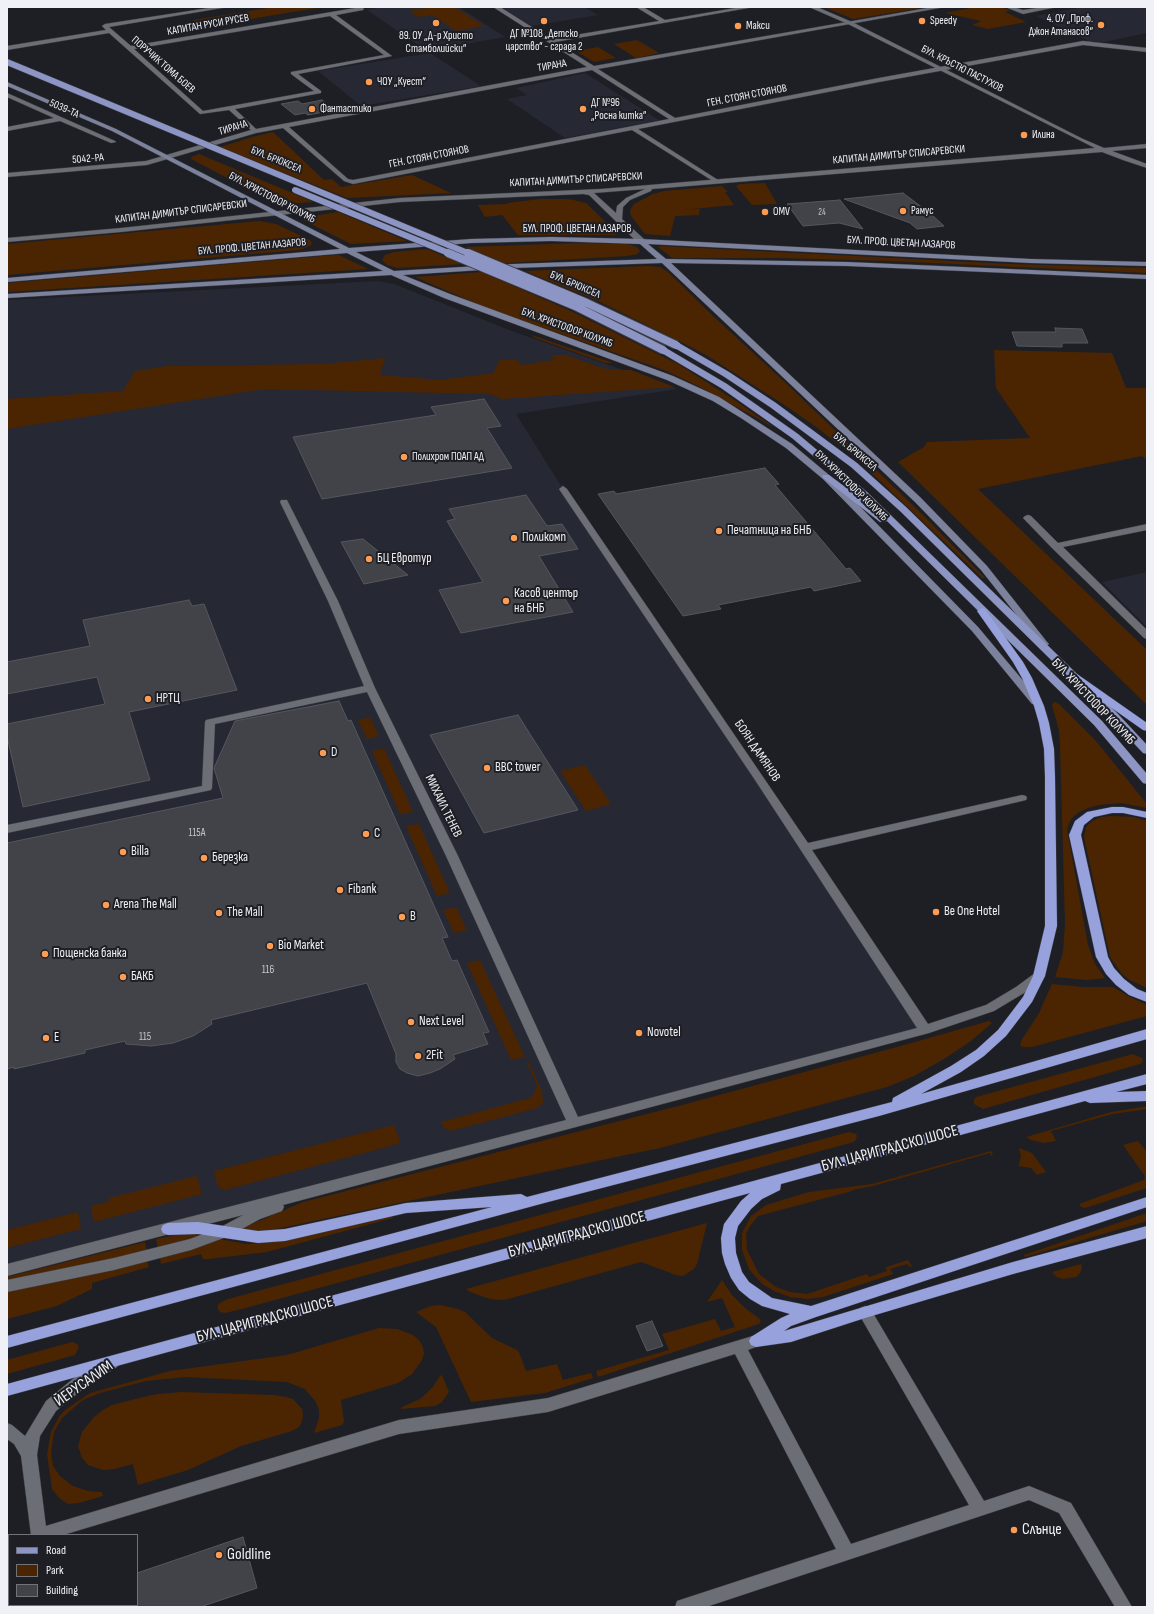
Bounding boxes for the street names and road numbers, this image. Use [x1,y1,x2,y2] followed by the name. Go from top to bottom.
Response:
[166,11,250,39] street label: КАПИТАН РУСИ РУСЕВ
[128,34,198,96] street label: ПОРУЧИК ТОМА БОЕВ
[919,43,1005,95] street label: БУЛ. КРЪСТЮ ПАСТУХОВ
[536,57,568,75] street label: ТИРАНА
[706,82,788,110] street label: ГЕН. СТОЯН СТОЯНОВ
[47,97,81,121] street label: 5039-ТА
[217,117,249,139] street label: ТИРАНА
[388,143,470,171] street label: ГЕН. СТОЯН СТОЯНОВ
[832,143,966,167] street label: КАПИТАН ДИМИТЪР СПИСАРЕВСКИ
[249,144,303,176] street label: БУЛ. БРЮКСЕЛ
[72,151,104,167] street label: 5042-РА
[226,170,318,226] street label: БУЛ. ХРИСТОФОР КОЛУМБ
[509,170,643,190] street label: КАПИТАН ДИМИТЪР СПИСАРЕВСКИ
[114,197,248,227] street label: КАПИТАН ДИМИТЪР СПИСАРЕВСКИ
[523,222,631,236] street label: БУЛ. ПРОФ. ЦВЕТАН ЛАЗАРОВ
[846,234,956,252] street label: БУЛ. ПРОФ. ЦВЕТАН ЛАЗАРОВ
[197,236,307,258] street label: БУЛ. ПРОФ. ЦВЕТАН ЛАЗАРОВ
[548,268,602,302] street label: БУЛ. БРЮКСЕЛ
[519,305,615,351] street label: БУЛ. ХРИСТОФОР КОЛУМБ
[830,430,880,474] street label: БУЛ. БРЮКСЕЛ
[812,448,890,524] street label: БУЛ. ХРИСТОФОР КОЛУМБ
[1048,656,1138,748] street label: БУЛ. ХРИСТОФОР КОЛУМБ
[731,717,783,785] street label: БОЯН ДАМЯНОВ
[421,772,465,840] street label: МИХАИЛ ТЕНЕВ
[820,1122,960,1176] street label: БУЛ. ЦАРИГРАДСКО ШОСЕ
[507,1208,647,1262] street label: БУЛ. ЦАРИГРАДСКО ШОСЕ
[195,1293,335,1347] street label: БУЛ. ЦАРИГРАДСКО ШОСЕ
[51,1357,117,1411] street label: ЙЕРУСАЛИМ

